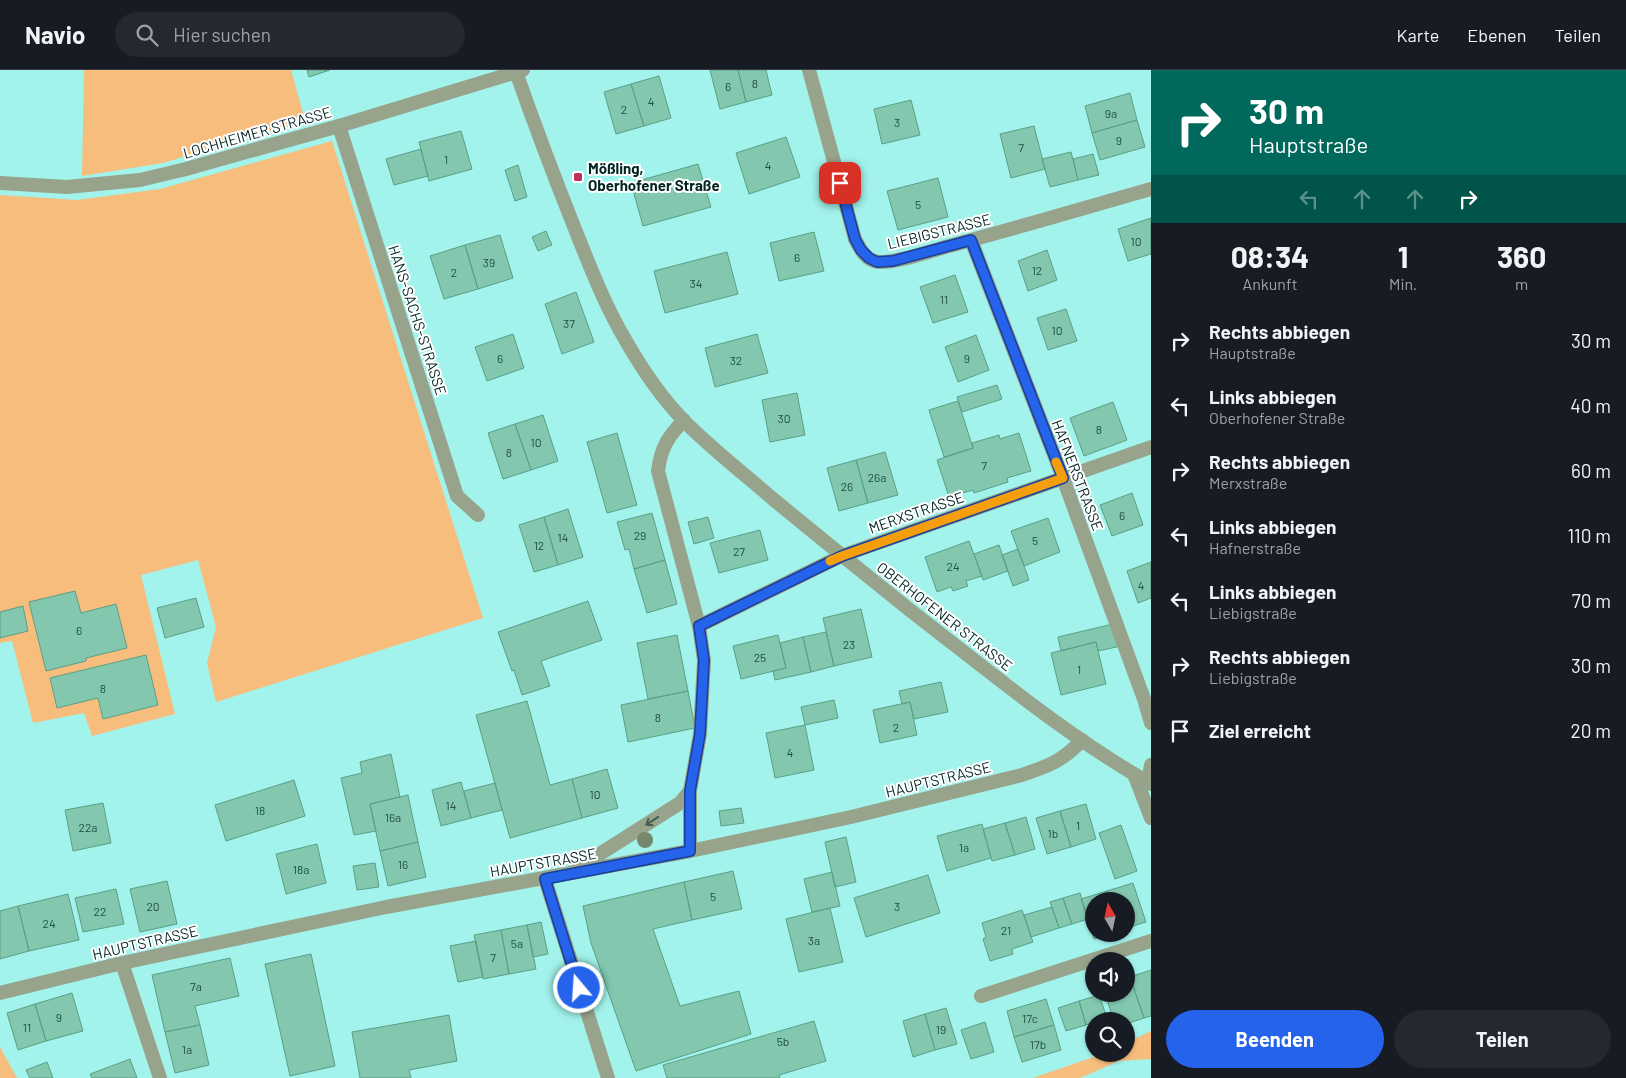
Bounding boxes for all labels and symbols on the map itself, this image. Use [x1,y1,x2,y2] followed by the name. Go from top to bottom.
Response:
[752,76,758,90] house number: 8
[725,79,731,93] house number: 6
[648,94,654,108] house number: 4
[181,102,333,162] street label: LOCHHEIMER STRASSE
[621,102,627,116] house number: 2
[1105,106,1117,120] house number: 9a
[894,115,900,129] house number: 3
[1116,133,1122,147] house number: 9
[1018,140,1024,154] house number: 7
[444,152,448,166] house number: 1
[765,158,771,172] house number: 4
[588,159,720,194] place label: Mößling, Oberhofener Straße
[819,162,861,204] pin
[572,171,584,183] marker: Mößling, Oberhofener Straße
[915,197,921,211] house number: 5
[885,209,993,253] street label: LIEBIGSTRASSE
[1131,234,1141,248] house number: 10
[385,243,451,397] street label: HANS-SACHS-STRASSE
[794,250,800,264] house number: 6
[483,255,495,269] house number: 39
[1032,263,1042,277] house number: 12
[451,265,457,279] house number: 2
[690,276,702,290] house number: 34
[940,292,948,306] house number: 11
[563,316,575,330] house number: 37
[1052,323,1062,337] house number: 10
[497,351,503,365] house number: 6
[964,351,970,365] house number: 9
[730,353,742,367] house number: 32
[778,411,790,425] house number: 30
[1049,417,1107,533] street label: HAFNERSTRASSE
[1096,422,1102,436] house number: 8
[531,435,541,449] house number: 10
[506,445,512,459] house number: 8
[981,458,987,472] house number: 7
[868,470,886,484] house number: 26a
[841,479,853,493] house number: 26
[866,487,966,537] street label: MERXSTRASSE
[1119,508,1125,522] house number: 6
[634,528,646,542] house number: 29
[558,530,568,544] house number: 14
[1032,533,1038,547] house number: 5
[534,538,544,552] house number: 12
[733,544,745,558] house number: 27
[874,558,1016,674] street label: OBERHOFENER STRASSE
[946,559,960,573] house number: 24
[1138,578,1144,592] house number: 4
[76,623,82,637] house number: 6
[843,637,855,651] house number: 23
[754,650,766,664] house number: 25
[1077,662,1081,676] house number: 1
[100,681,106,695] house number: 8
[655,710,661,724] house number: 8
[893,720,899,734] house number: 2
[787,745,793,759] house number: 4
[883,757,993,801] street label: HAUPTSTRASSE
[590,787,600,801] house number: 10
[446,798,456,812] house number: 14
[255,803,265,817] house number: 18
[385,810,401,824] house number: 16a
[645,816,659,826] one-way arrow
[1076,818,1080,832] house number: 1
[79,820,98,834] house number: 22a
[1048,826,1058,840] house number: 1b
[959,840,969,854] house number: 1a
[488,844,598,880] street label: HAUPTSTRASSE
[398,857,408,871] house number: 16
[293,862,309,876] house number: 18a
[710,889,716,903] house number: 5
[1085,892,1135,942] north arrow
[146,899,160,913] house number: 20
[894,899,900,913] house number: 3
[94,904,106,918] house number: 22
[42,916,56,930] house number: 24
[90,921,200,963] street label: HAUPTSTRASSE
[1001,923,1011,937] house number: 21
[808,933,820,947] house number: 3a
[511,936,523,950] house number: 5a
[490,950,496,964] house number: 7
[552,961,604,1013] position arrow
[190,979,202,993] house number: 7a
[56,1010,62,1024] house number: 9
[1022,1011,1038,1025] house number: 17c
[23,1020,31,1034] house number: 11
[936,1022,946,1036] house number: 19
[777,1034,789,1048] house number: 5b
[1030,1037,1046,1051] house number: 17b
[182,1042,192,1056] house number: 1a

